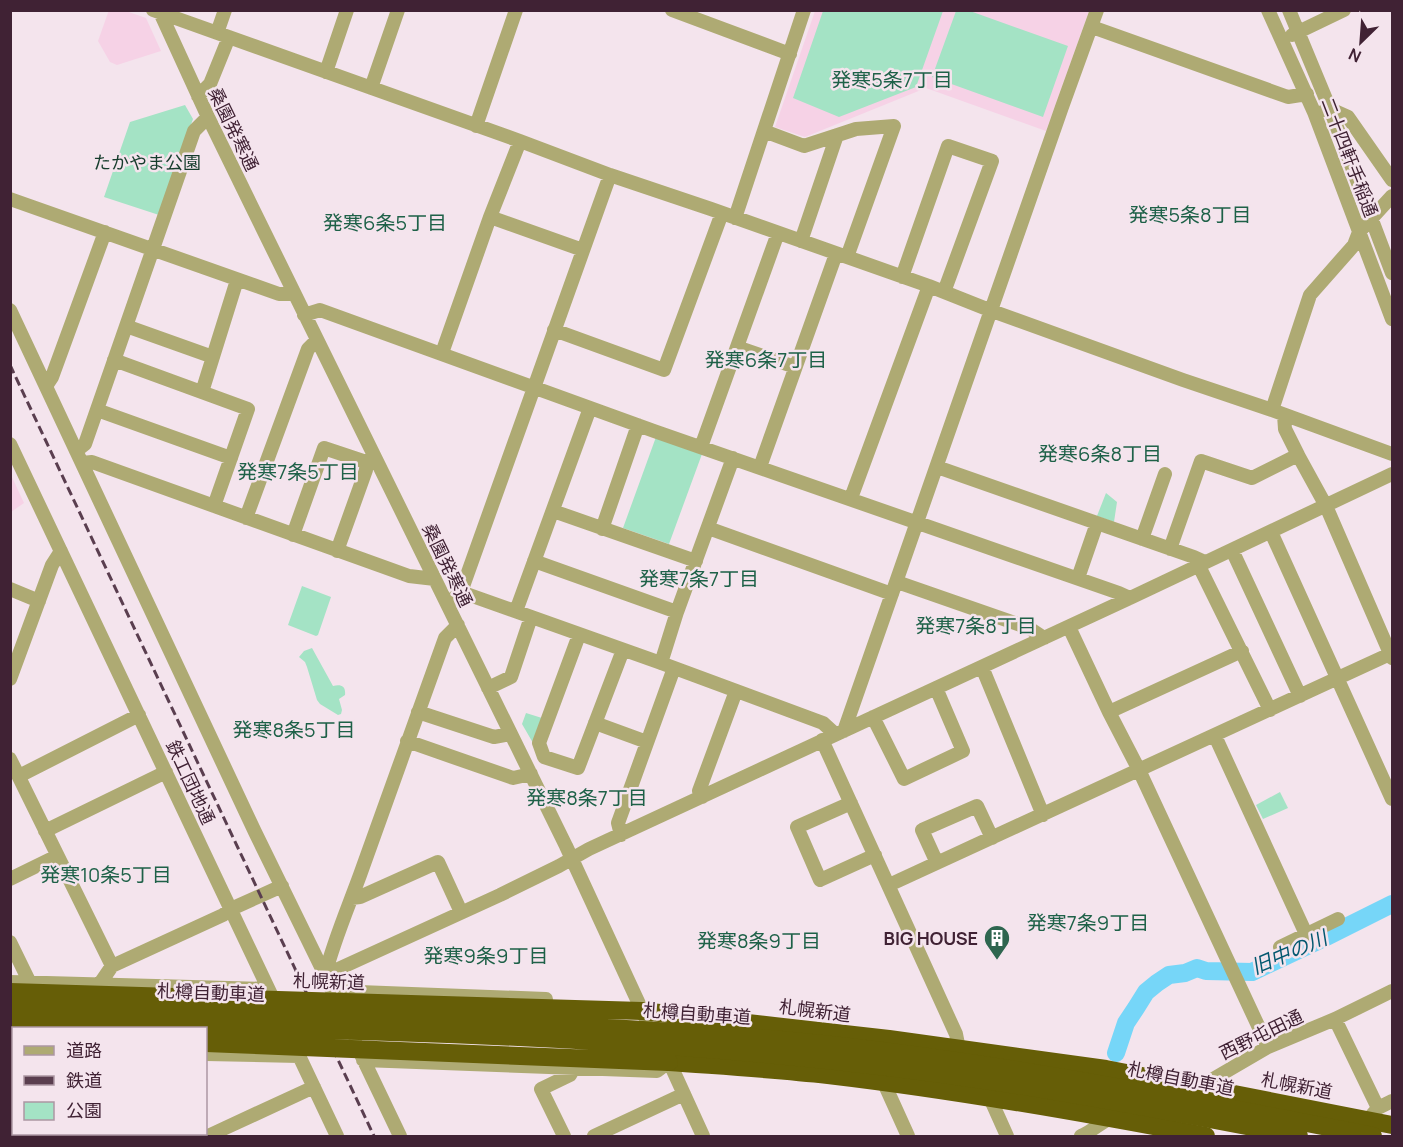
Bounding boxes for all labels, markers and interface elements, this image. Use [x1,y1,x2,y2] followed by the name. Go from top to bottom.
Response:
[1331,12,1391,72] north arrow
[1345,43,1365,68] text: N
[831,66,953,93] district label: 発寒5条7丁目
[203,83,265,175] street label: 桑園発寒通
[1316,94,1384,220] street label: 二十四軒手稲通
[93,150,201,174] park label: たかやま公園
[1128,201,1252,228] district label: 発寒5条8丁目
[323,209,447,236] district label: 発寒6条5丁目
[705,346,827,373] district label: 発寒6条7丁目
[1038,440,1162,467] district label: 発寒6条8丁目
[237,458,359,485] district label: 発寒7条5丁目
[417,519,479,611] street label: 桑園発寒通
[639,565,759,592] district label: 発寒7条7丁目
[915,612,1037,639] district label: 発寒7条8丁目
[232,716,356,743] district label: 発寒8条5丁目
[161,736,221,828] street label: 鉄工団地通
[526,784,648,811] district label: 発寒8条7丁目
[40,861,172,888] district label: 発寒10条5丁目
[1027,909,1149,936] district label: 発寒7条9丁目
[982,923,1012,961] building icon: BIG HOUSE
[1247,923,1333,980] water label: 旧中の川
[884,926,978,950] place label: BIG HOUSE
[697,927,821,954] district label: 発寒8条9丁目
[424,942,548,969] district label: 発寒9条9丁目
[293,968,365,994] street label: 札幌新道
[157,978,265,1006] street label: 札樽自動車道
[778,994,852,1026] street label: 札幌新道
[642,997,752,1029] street label: 札樽自動車道
[1215,1003,1307,1065] street label: 西野屯田通
[12,1027,207,1135] legend
[66,1038,102,1062] text: 道路
[1126,1056,1236,1100] street label: 札樽自動車道
[1259,1066,1335,1104] street label: 札幌新道
[66,1068,102,1092] text: 鉄道
[66,1098,102,1122] text: 公園

